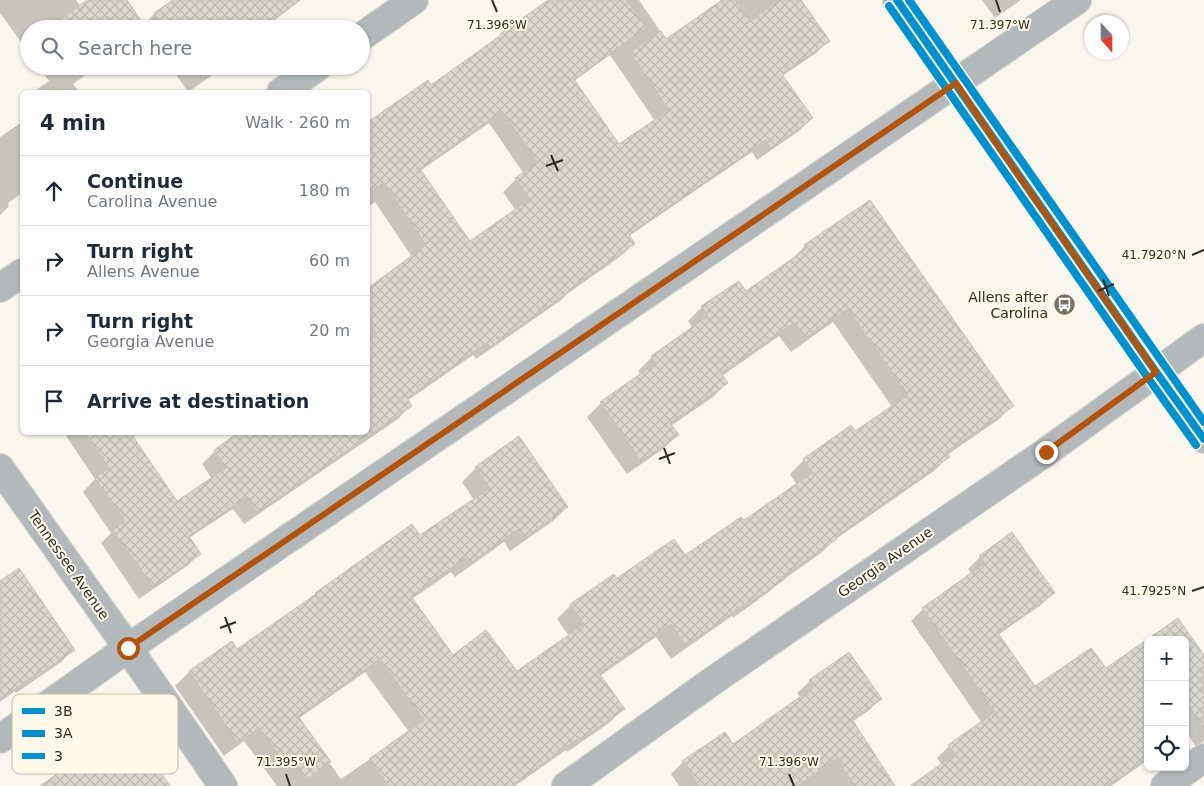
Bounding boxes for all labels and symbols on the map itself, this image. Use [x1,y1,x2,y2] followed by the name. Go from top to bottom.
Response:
[1084,15,1129,60] north arrow
[467,18,527,32] text: 71.396°W
[970,18,1030,32] text: 71.397°W
[1122,248,1186,262] text: 41.7920°N
[968,289,1048,321] place label: Allens after Carolina
[1052,293,1076,317] bus stop icon: Allens after Carolina
[1035,441,1058,464] route end
[25,507,113,623] street label: Tennessee Avenue
[835,524,935,600] street label: Georgia Avenue
[1122,584,1186,598] text: 41.7925°N
[117,637,140,660] route start
[12,694,178,774] legend
[54,703,73,719] text: 3B
[54,725,73,741] text: 3A
[54,748,63,764] text: 3
[256,755,316,769] text: 71.395°W
[759,755,819,769] text: 71.396°W

